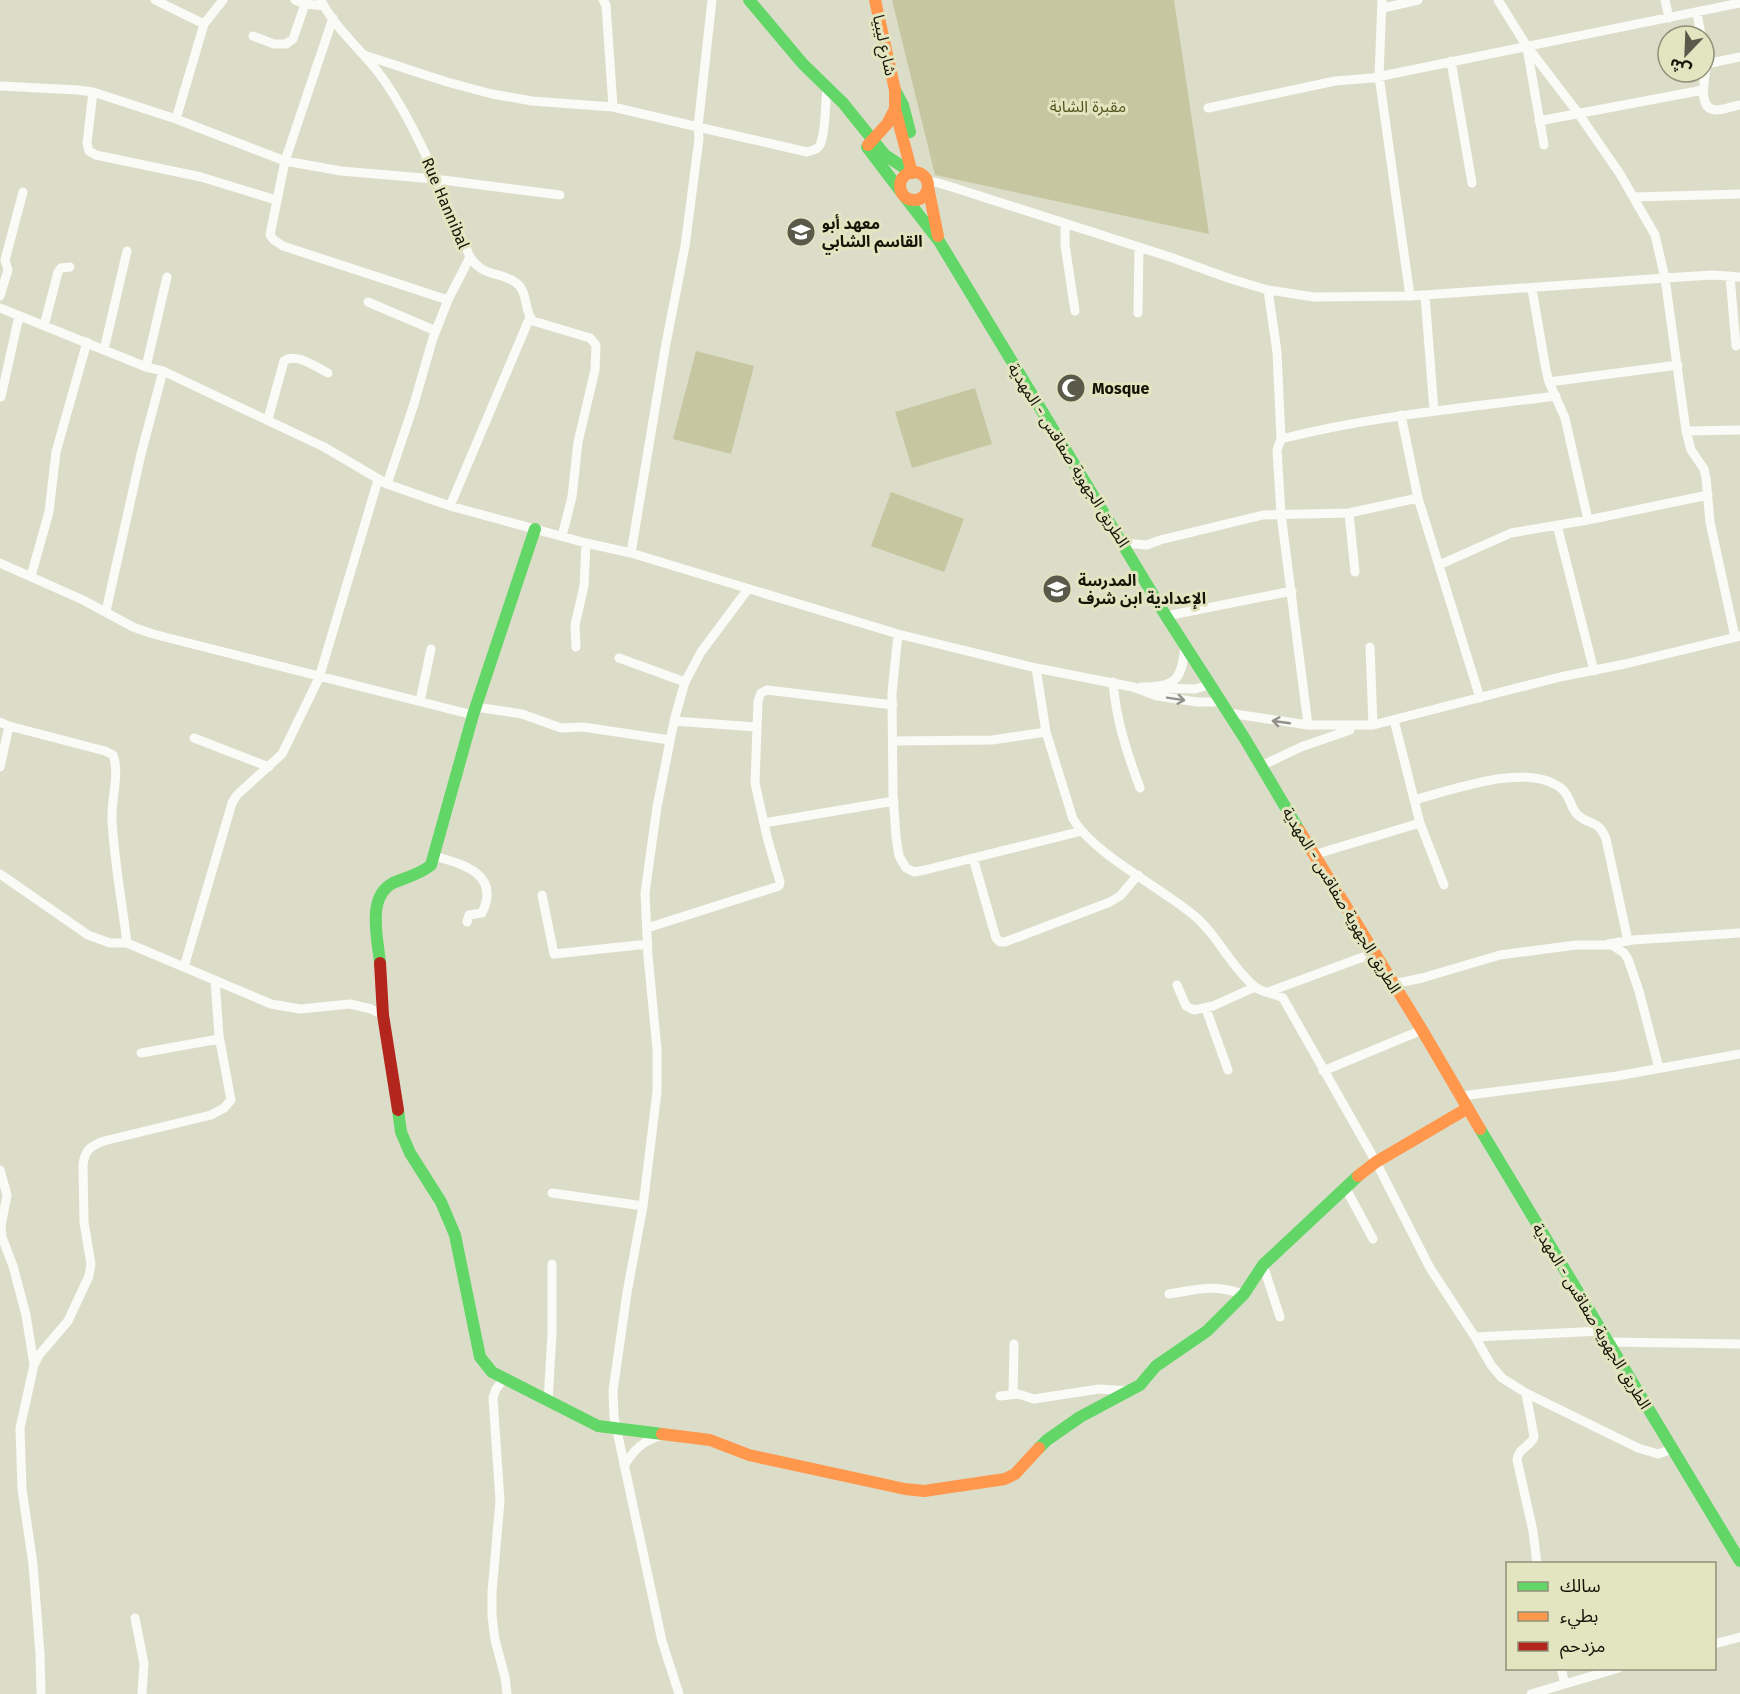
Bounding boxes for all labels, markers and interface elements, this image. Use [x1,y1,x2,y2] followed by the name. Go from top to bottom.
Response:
[866,13,900,78] street label: شارع ليبيا
[1656,24,1716,84] north arrow
[1666,54,1694,80] text: ش
[1050,97,1126,116] park label: مقبرة الشابة
[418,155,473,252] street label: Rue Hannibal
[822,214,923,255] place label: معهد أبو القاسم الشابي
[785,216,817,248] school or university icon: معهد أبو القاسم الشابي
[1003,360,1133,551] street label: الطريق الجهوية صفاقس - المهدية
[1055,372,1087,404] mosque icon: Mosque
[1092,379,1149,398] place label: Mosque
[1078,571,1206,610] place label: المدرسة الإعدادية ابن شرف
[1041,573,1073,605] school or university icon: المدرسة الإعدادية ابن شرف
[1165,694,1185,705] one-way arrow
[1272,716,1292,727] one-way arrow
[1278,804,1405,997] street label: الطريق الجهوية صفاقس - المهدية
[1528,1220,1655,1413] street label: الطريق الجهوية صفاقس - المهدية
[1506,1562,1716,1670] legend
[1560,1575,1601,1597] text: سالك
[1560,1605,1598,1629] text: بطيء
[1560,1635,1605,1659] text: مزدحم

